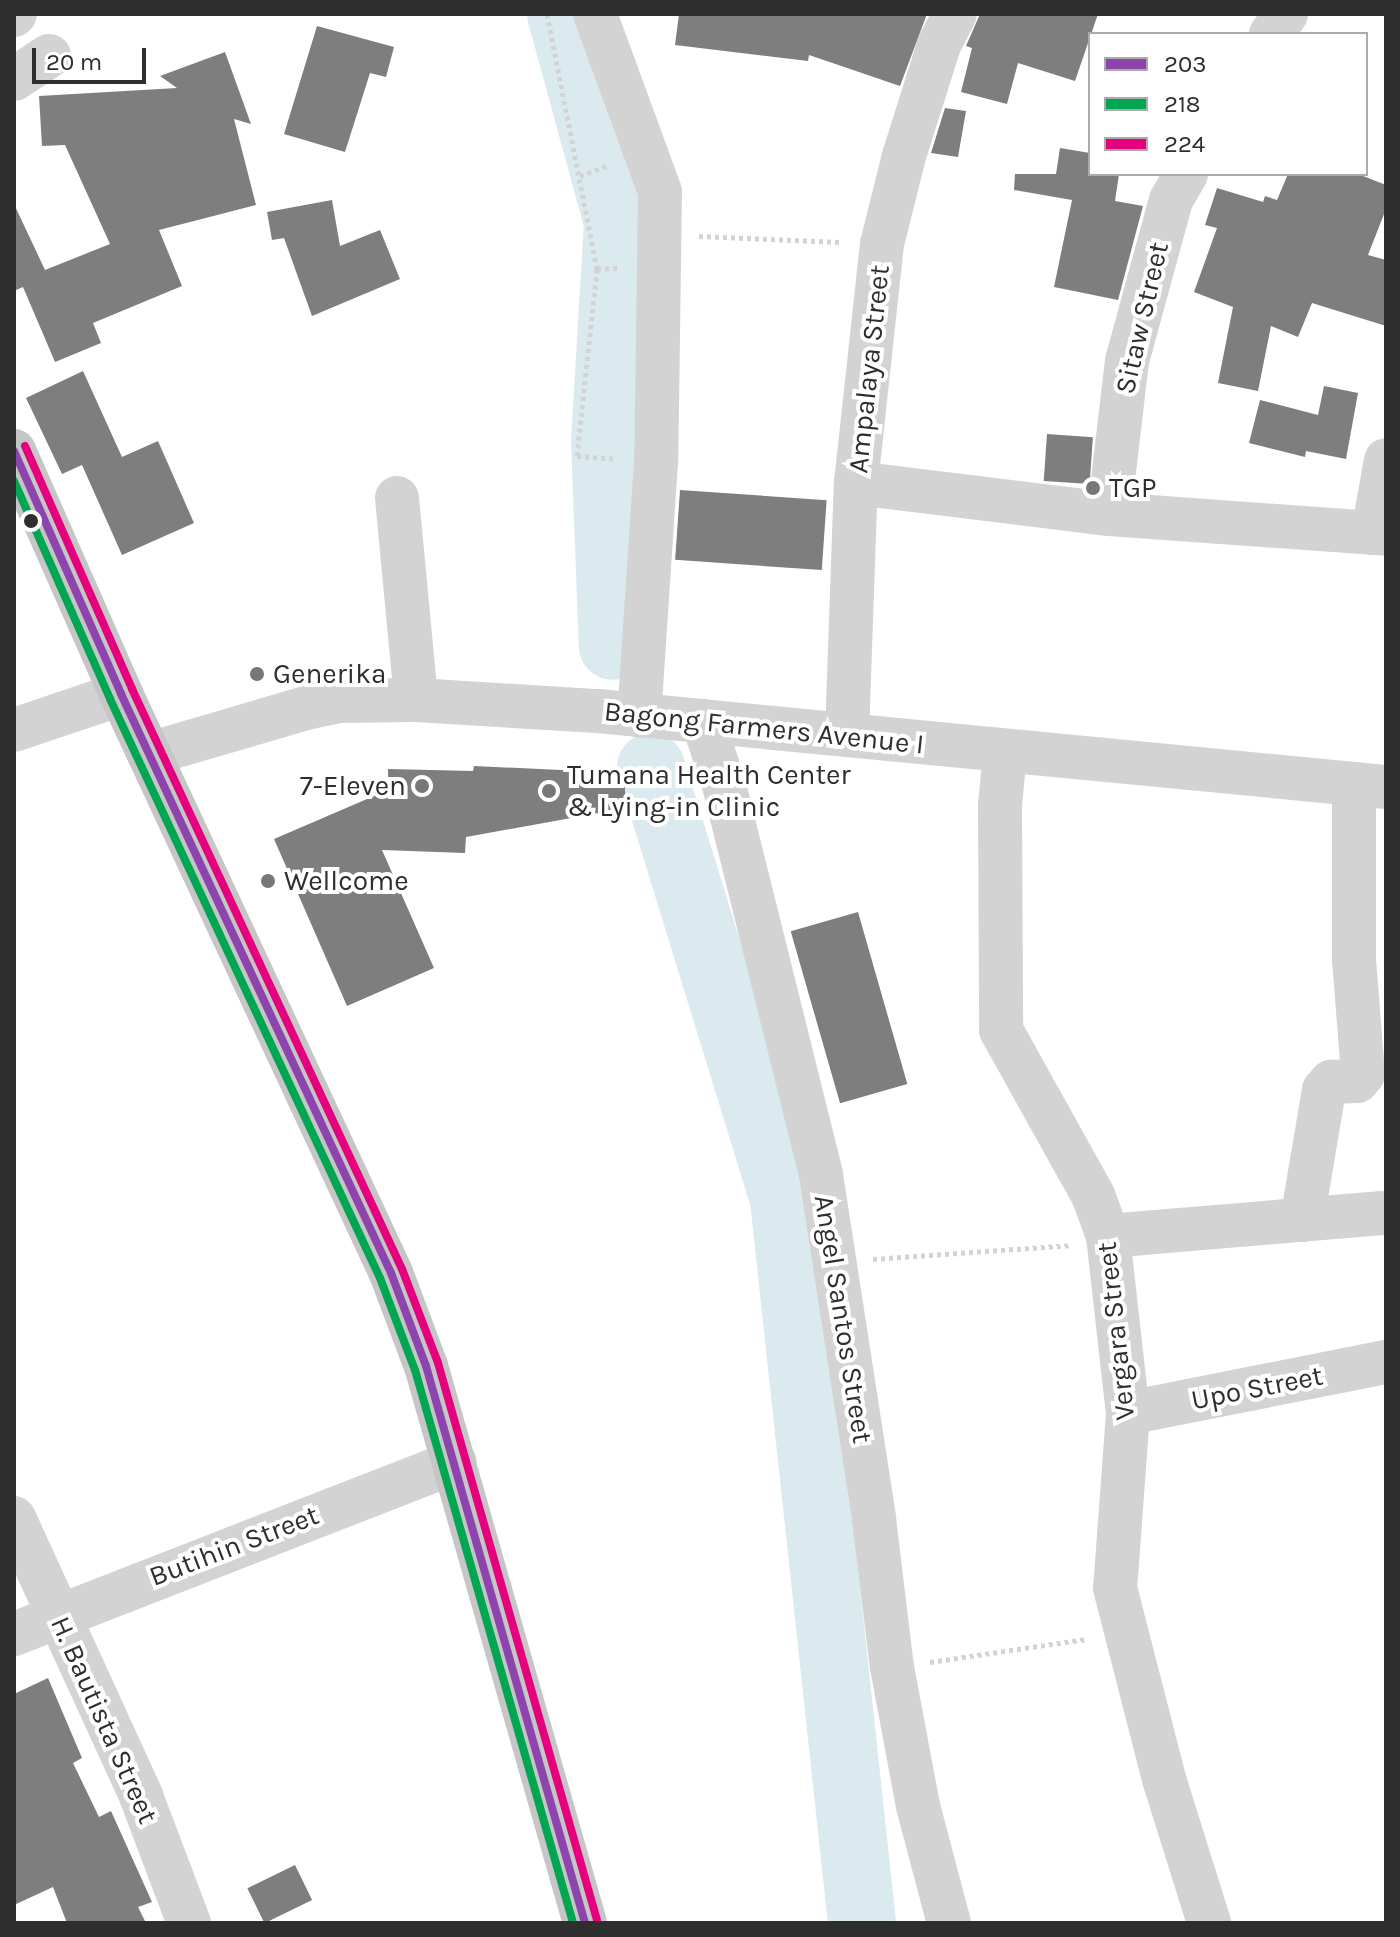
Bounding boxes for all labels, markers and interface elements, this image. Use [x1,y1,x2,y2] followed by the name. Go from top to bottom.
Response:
[36,32,150,82] scale bar
[1088,32,1368,176] legend
[46,48,102,76] text: 20 m
[1164,50,1206,78] text: 203
[1164,90,1201,118] text: 218
[1164,130,1205,158] text: 224
[1108,239,1176,397] street label: Sitaw Street
[841,263,897,475] street label: Ampalaya Street
[1109,471,1157,505] place label: TGP
[1084,479,1102,497] marker: TGP
[23,513,39,529] unlabelled marker
[273,657,386,691] place label: Generika
[248,665,266,683] marker: Generika
[602,694,926,762] street label: Bagong Farmers Avenue I
[567,758,850,824] place label: Tumana Health Center & Lying-in Clinic
[300,769,406,803] place label: 7-Eleven
[413,777,431,795] marker: 7-Eleven
[538,780,560,802] marker: Tumana Health Center & Lying-in Clinic
[284,864,409,898] place label: Wellcome
[259,872,277,890] marker: Wellcome
[807,1192,879,1446] street label: Angel Santos Street
[1090,1240,1142,1422] street label: Vergara Street
[1188,1359,1326,1417] street label: Upo Street
[144,1498,324,1594] street label: Butihin Street
[43,1611,165,1829] street label: H. Bautista Street

